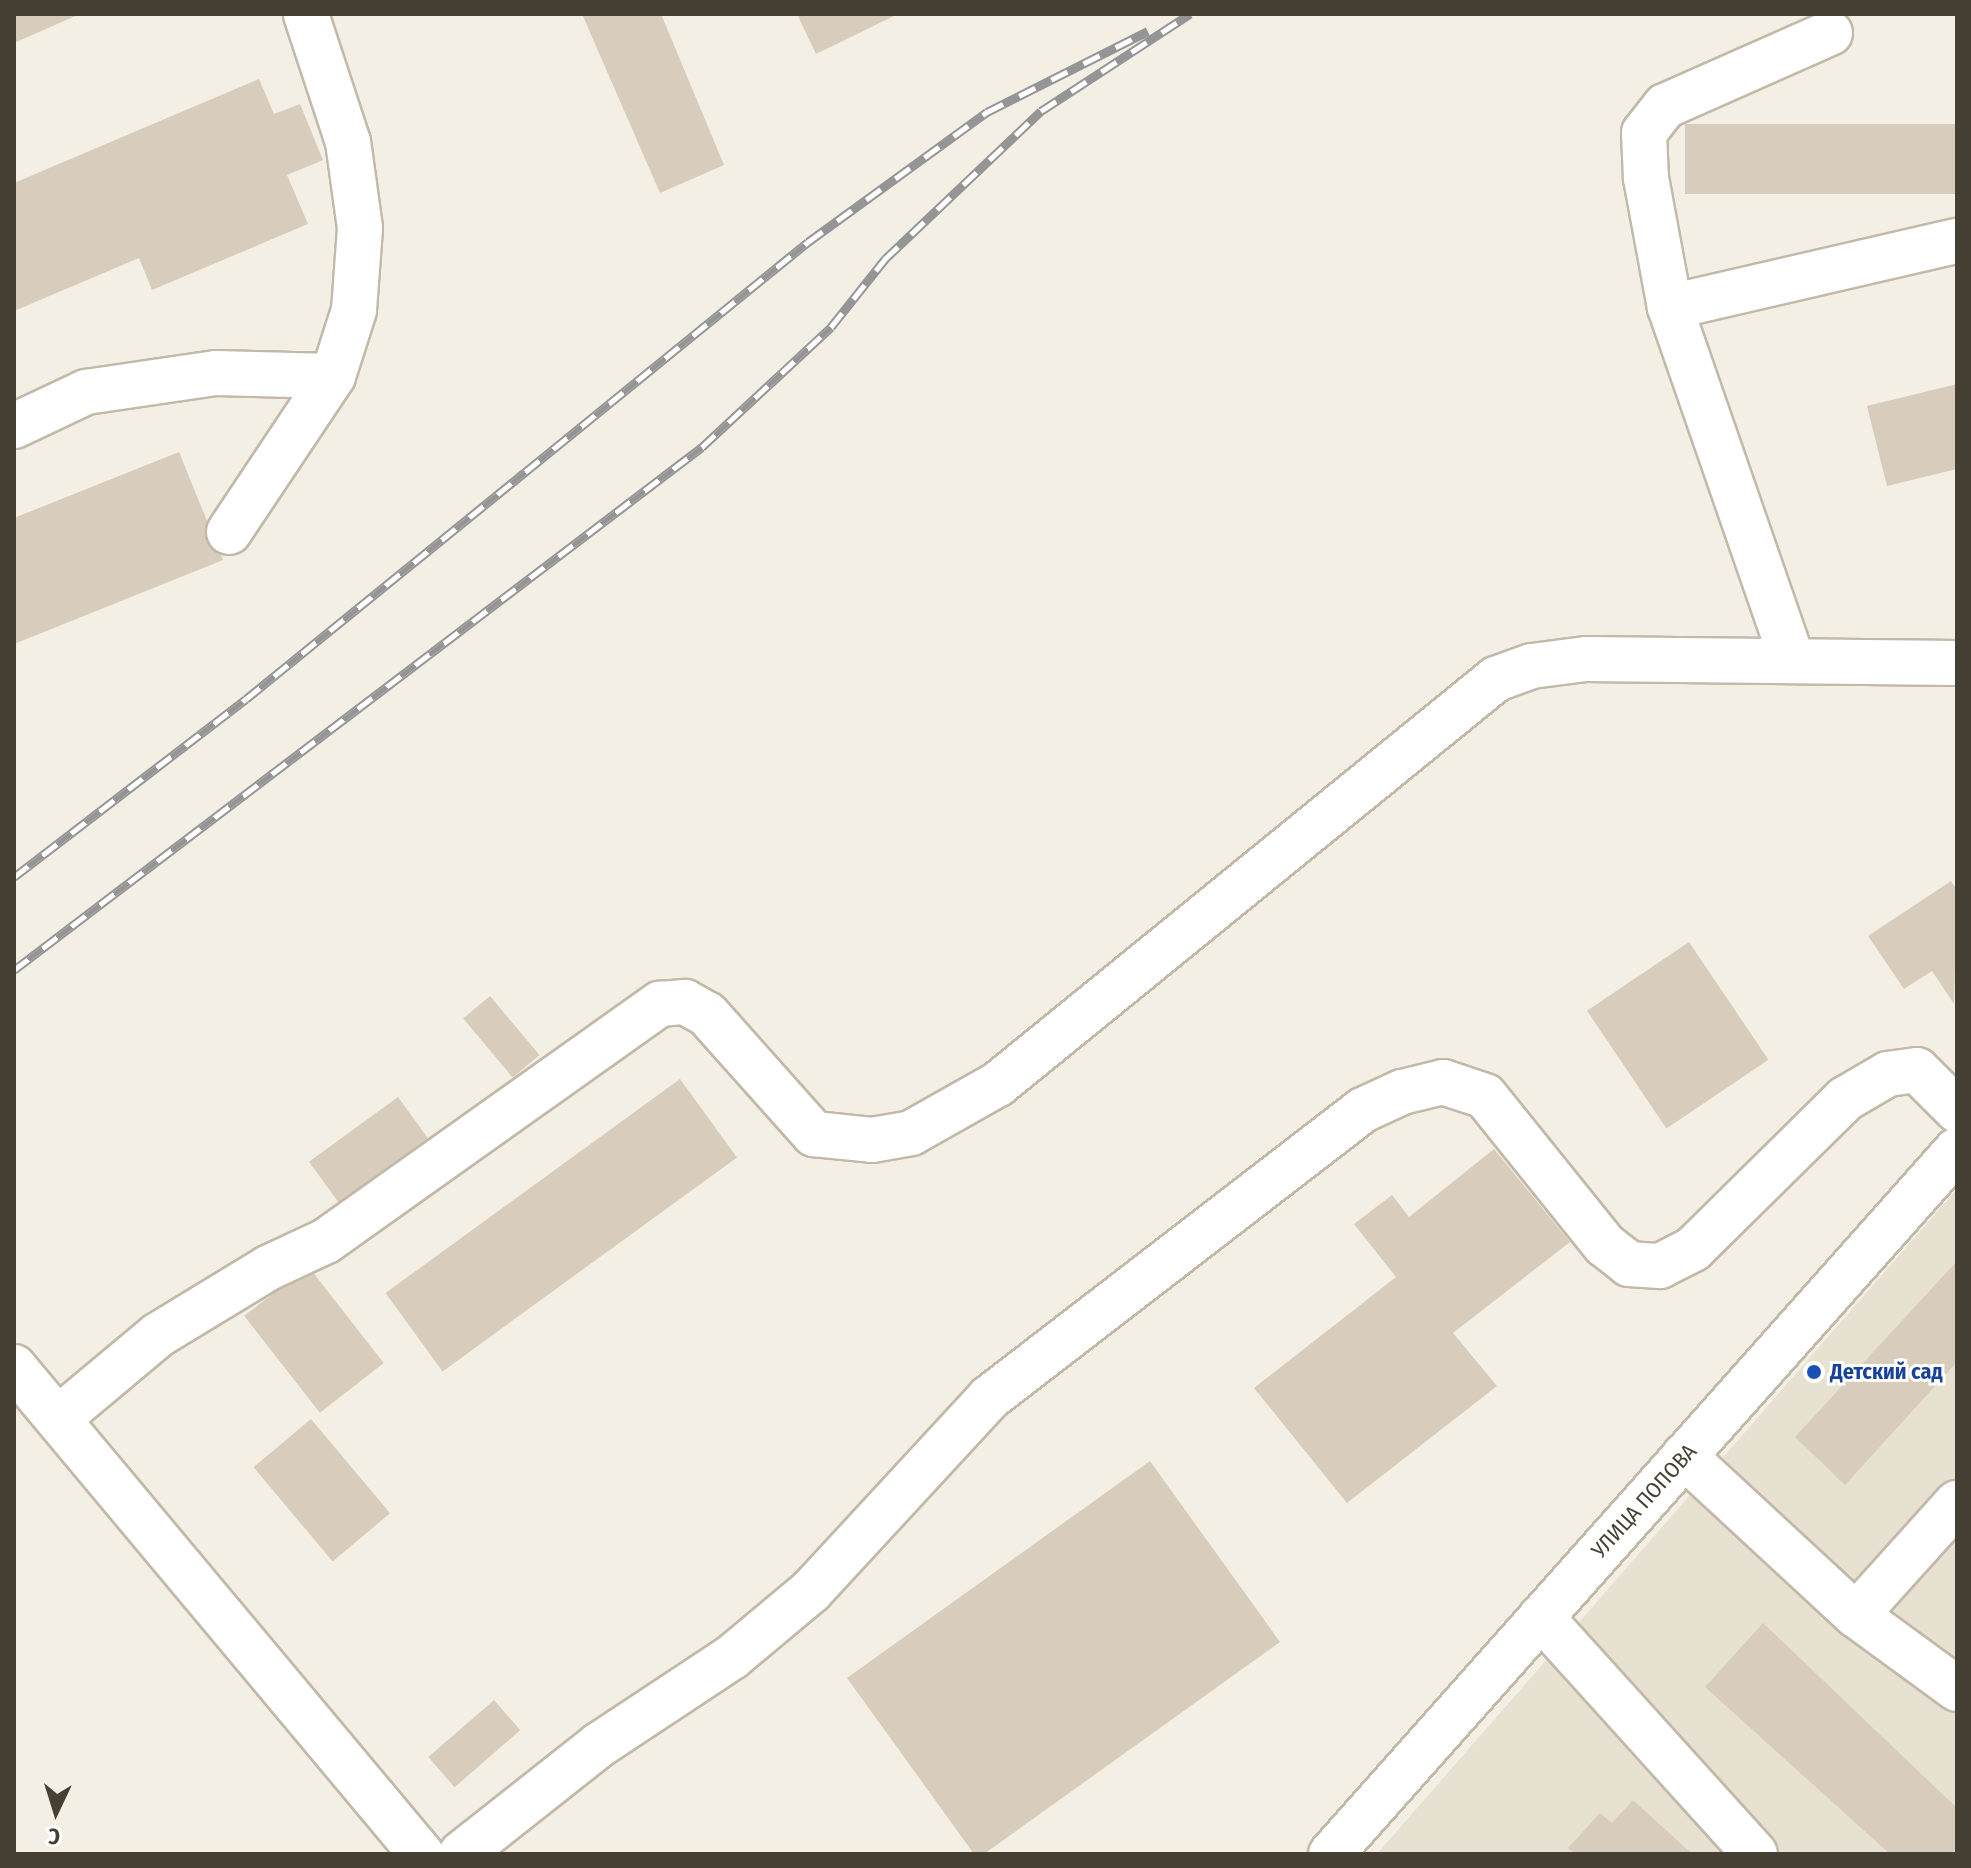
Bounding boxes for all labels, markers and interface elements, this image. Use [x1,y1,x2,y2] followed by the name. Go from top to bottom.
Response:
[1830,1359,1943,1385] place label: Детский сад
[1805,1363,1823,1381] marker: Детский сад
[1586,1439,1702,1563] street label: УЛИЦА ПОПОВА
[16,1772,96,1852] north arrow
[48,1823,61,1850] text: С

